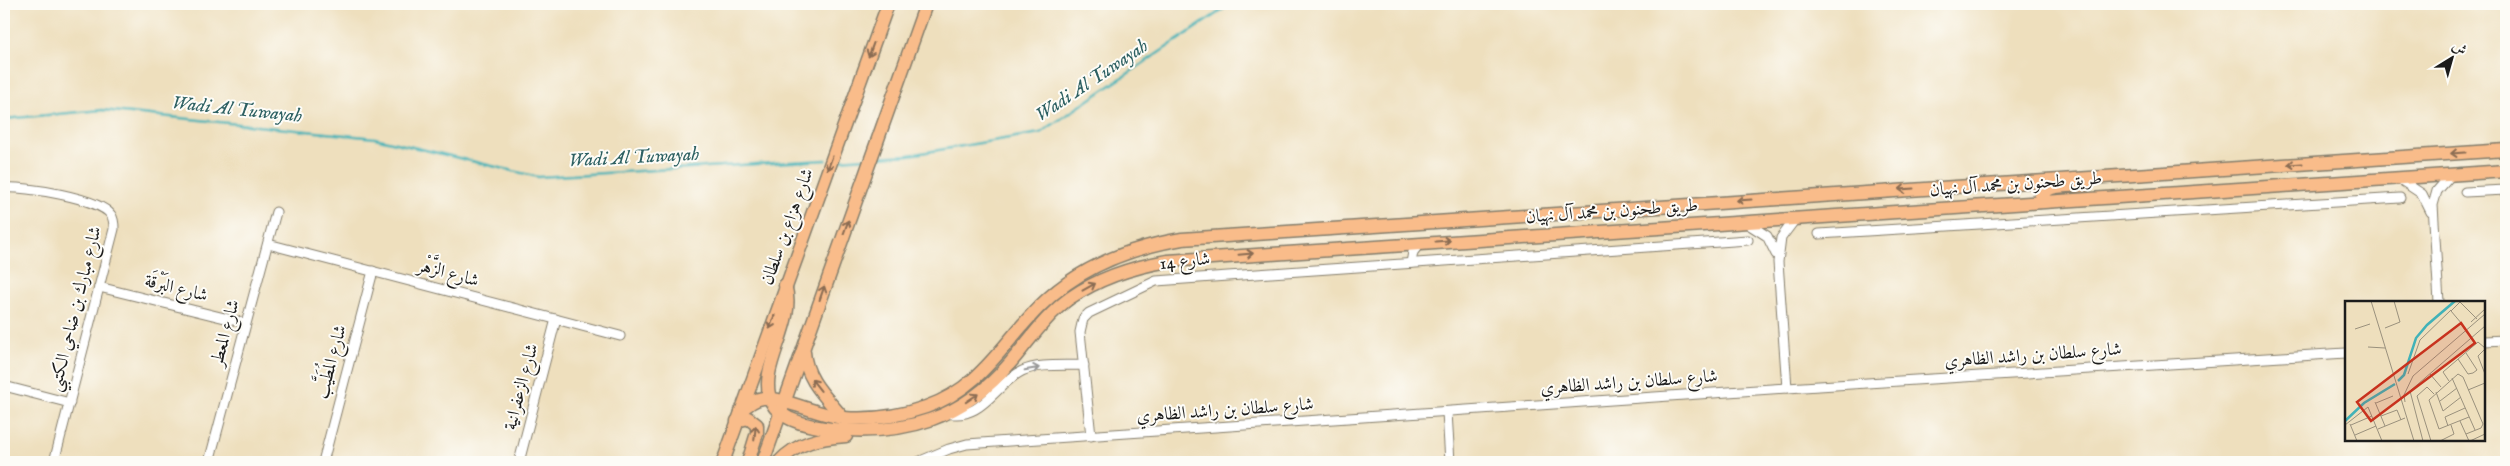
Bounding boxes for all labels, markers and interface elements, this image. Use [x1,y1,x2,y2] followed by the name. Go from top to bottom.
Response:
[2428,32,2478,82] north arrow
[1031,34,1153,128] water label: Wadi Al Tuwayah
[2448,37,2470,60] text: ش
[866,41,875,57] one-way arrow
[171,91,303,129] water label: Wadi Al Tuwayah
[568,143,700,173] water label: Wadi Al Tuwayah
[2450,149,2466,158] one-way arrow
[825,155,834,170] one-way arrow
[2288,159,2304,168] one-way arrow
[756,165,822,289] street label: شارع هزاع بن سلطان
[1929,167,2103,203] street label: طريق طحنون بن محمد آل نهيان
[1899,184,1915,194] one-way arrow
[1525,194,1699,230] street label: طريق طحنون بن محمد آل نهيان
[1736,195,1752,205] one-way arrow
[842,220,851,235] one-way arrow
[44,224,112,395] street label: شارع مبارك بن ضاحي الكتبي
[1435,237,1451,246] one-way arrow
[1159,248,1212,278] street label: شارع 14
[1238,249,1254,259] one-way arrow
[412,250,482,295] street label: شارع الزَّهْر
[142,266,211,310] street label: شارع البَرْقَة
[1081,282,1096,292] one-way arrow
[818,286,827,302] one-way arrow
[206,297,248,371] street label: شارع المعطر
[2345,301,2485,441] inset map
[767,313,776,329] one-way arrow
[306,321,355,402] street label: شارع المُطَيَّب
[1944,338,2122,376] street label: شارع سلطان بن راشد الظاهري
[499,341,546,433] street label: شارع الزعفرانية
[1024,364,1040,374] one-way arrow
[1540,365,1718,403] street label: شارع سلطان بن راشد الظاهري
[811,379,822,392] one-way arrow
[965,393,979,403] one-way arrow
[1136,393,1314,431] street label: شارع سلطان بن راشد الظاهري
[750,425,760,441] one-way arrow

